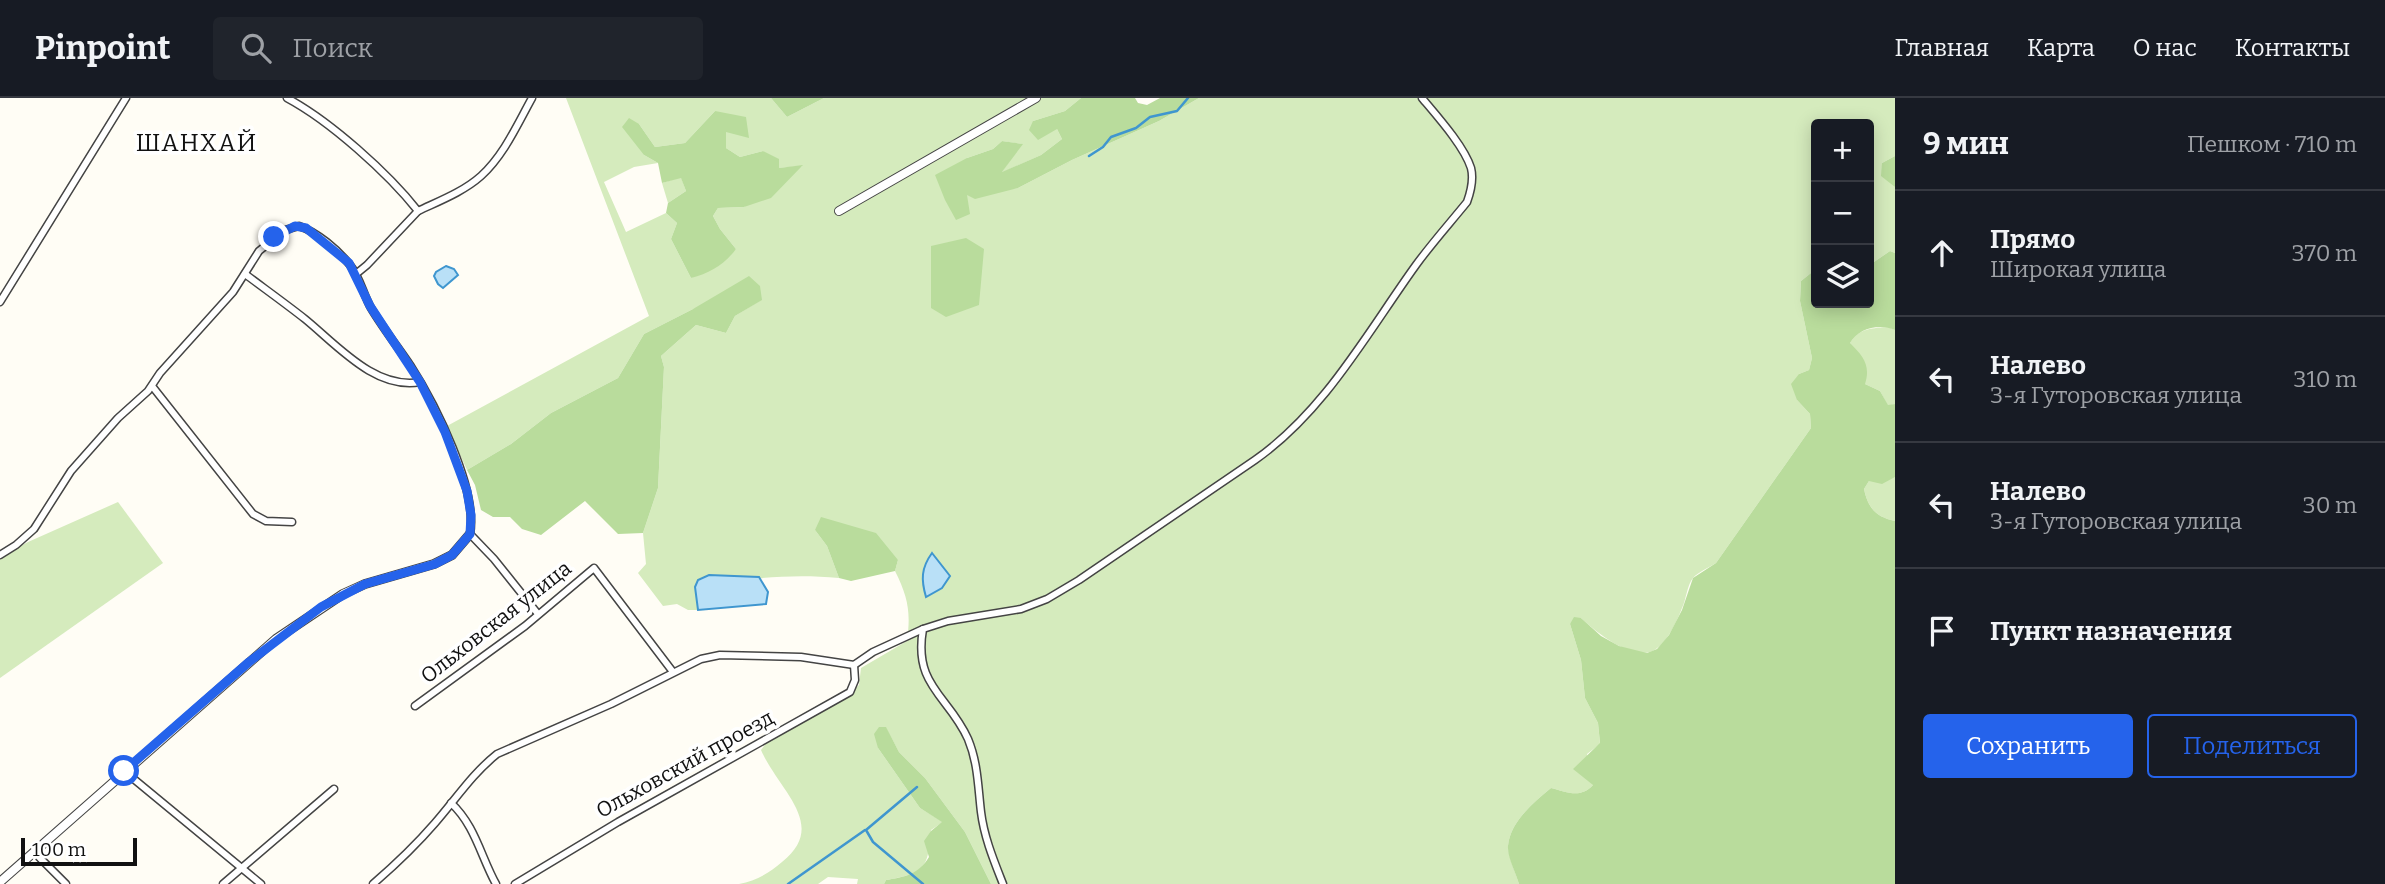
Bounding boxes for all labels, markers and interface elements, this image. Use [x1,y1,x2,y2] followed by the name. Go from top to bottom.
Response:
[213,17,703,80] search box
[35,28,171,68] text: Pinpoint
[237,29,275,67] icon: search
[293,33,373,64] text: Поиск
[1894,34,1989,62] text: Главная
[2027,34,2095,62] text: Карта
[2133,34,2197,62] text: О нас
[2235,34,2350,62] text: Контакты
[1811,119,1874,308] map controls
[1811,119,1874,182] button: +
[1923,126,2009,162] text: 9 мин
[136,129,258,157] district label: ШАНХАЙ
[2187,130,2357,158] text: Пешком · 710 m
[1811,182,1874,245] button: −
[258,221,289,252] route end
[1990,224,2075,255] text: Прямо
[1923,234,1961,272] icon: ahead
[2291,239,2357,267] text: 370 m
[1811,245,1874,308] button: layers
[1990,255,2166,283] text: Широкая улица
[1990,350,2086,381] text: Налево
[1923,360,1961,398] icon: left
[2293,365,2357,393] text: 310 m
[1990,381,2242,409] text: 3-я Гуторовская улица
[1990,476,2086,507] text: Налево
[1923,486,1961,524] icon: left
[2303,491,2357,519] text: 30 m
[1990,507,2242,535] text: 3-я Гуторовская улица
[416,555,577,689] street label: Ольховская улица
[1923,612,1961,650] icon: arrive
[1990,616,2232,647] text: Пункт назначения
[592,704,779,824] street label: Ольховский проезд
[1923,714,2133,778] button: Сохранить
[2147,714,2357,778] button: Поделиться
[108,755,139,786] route start
[21,835,136,867] scale bar
[32,838,86,861] text: 100 m

